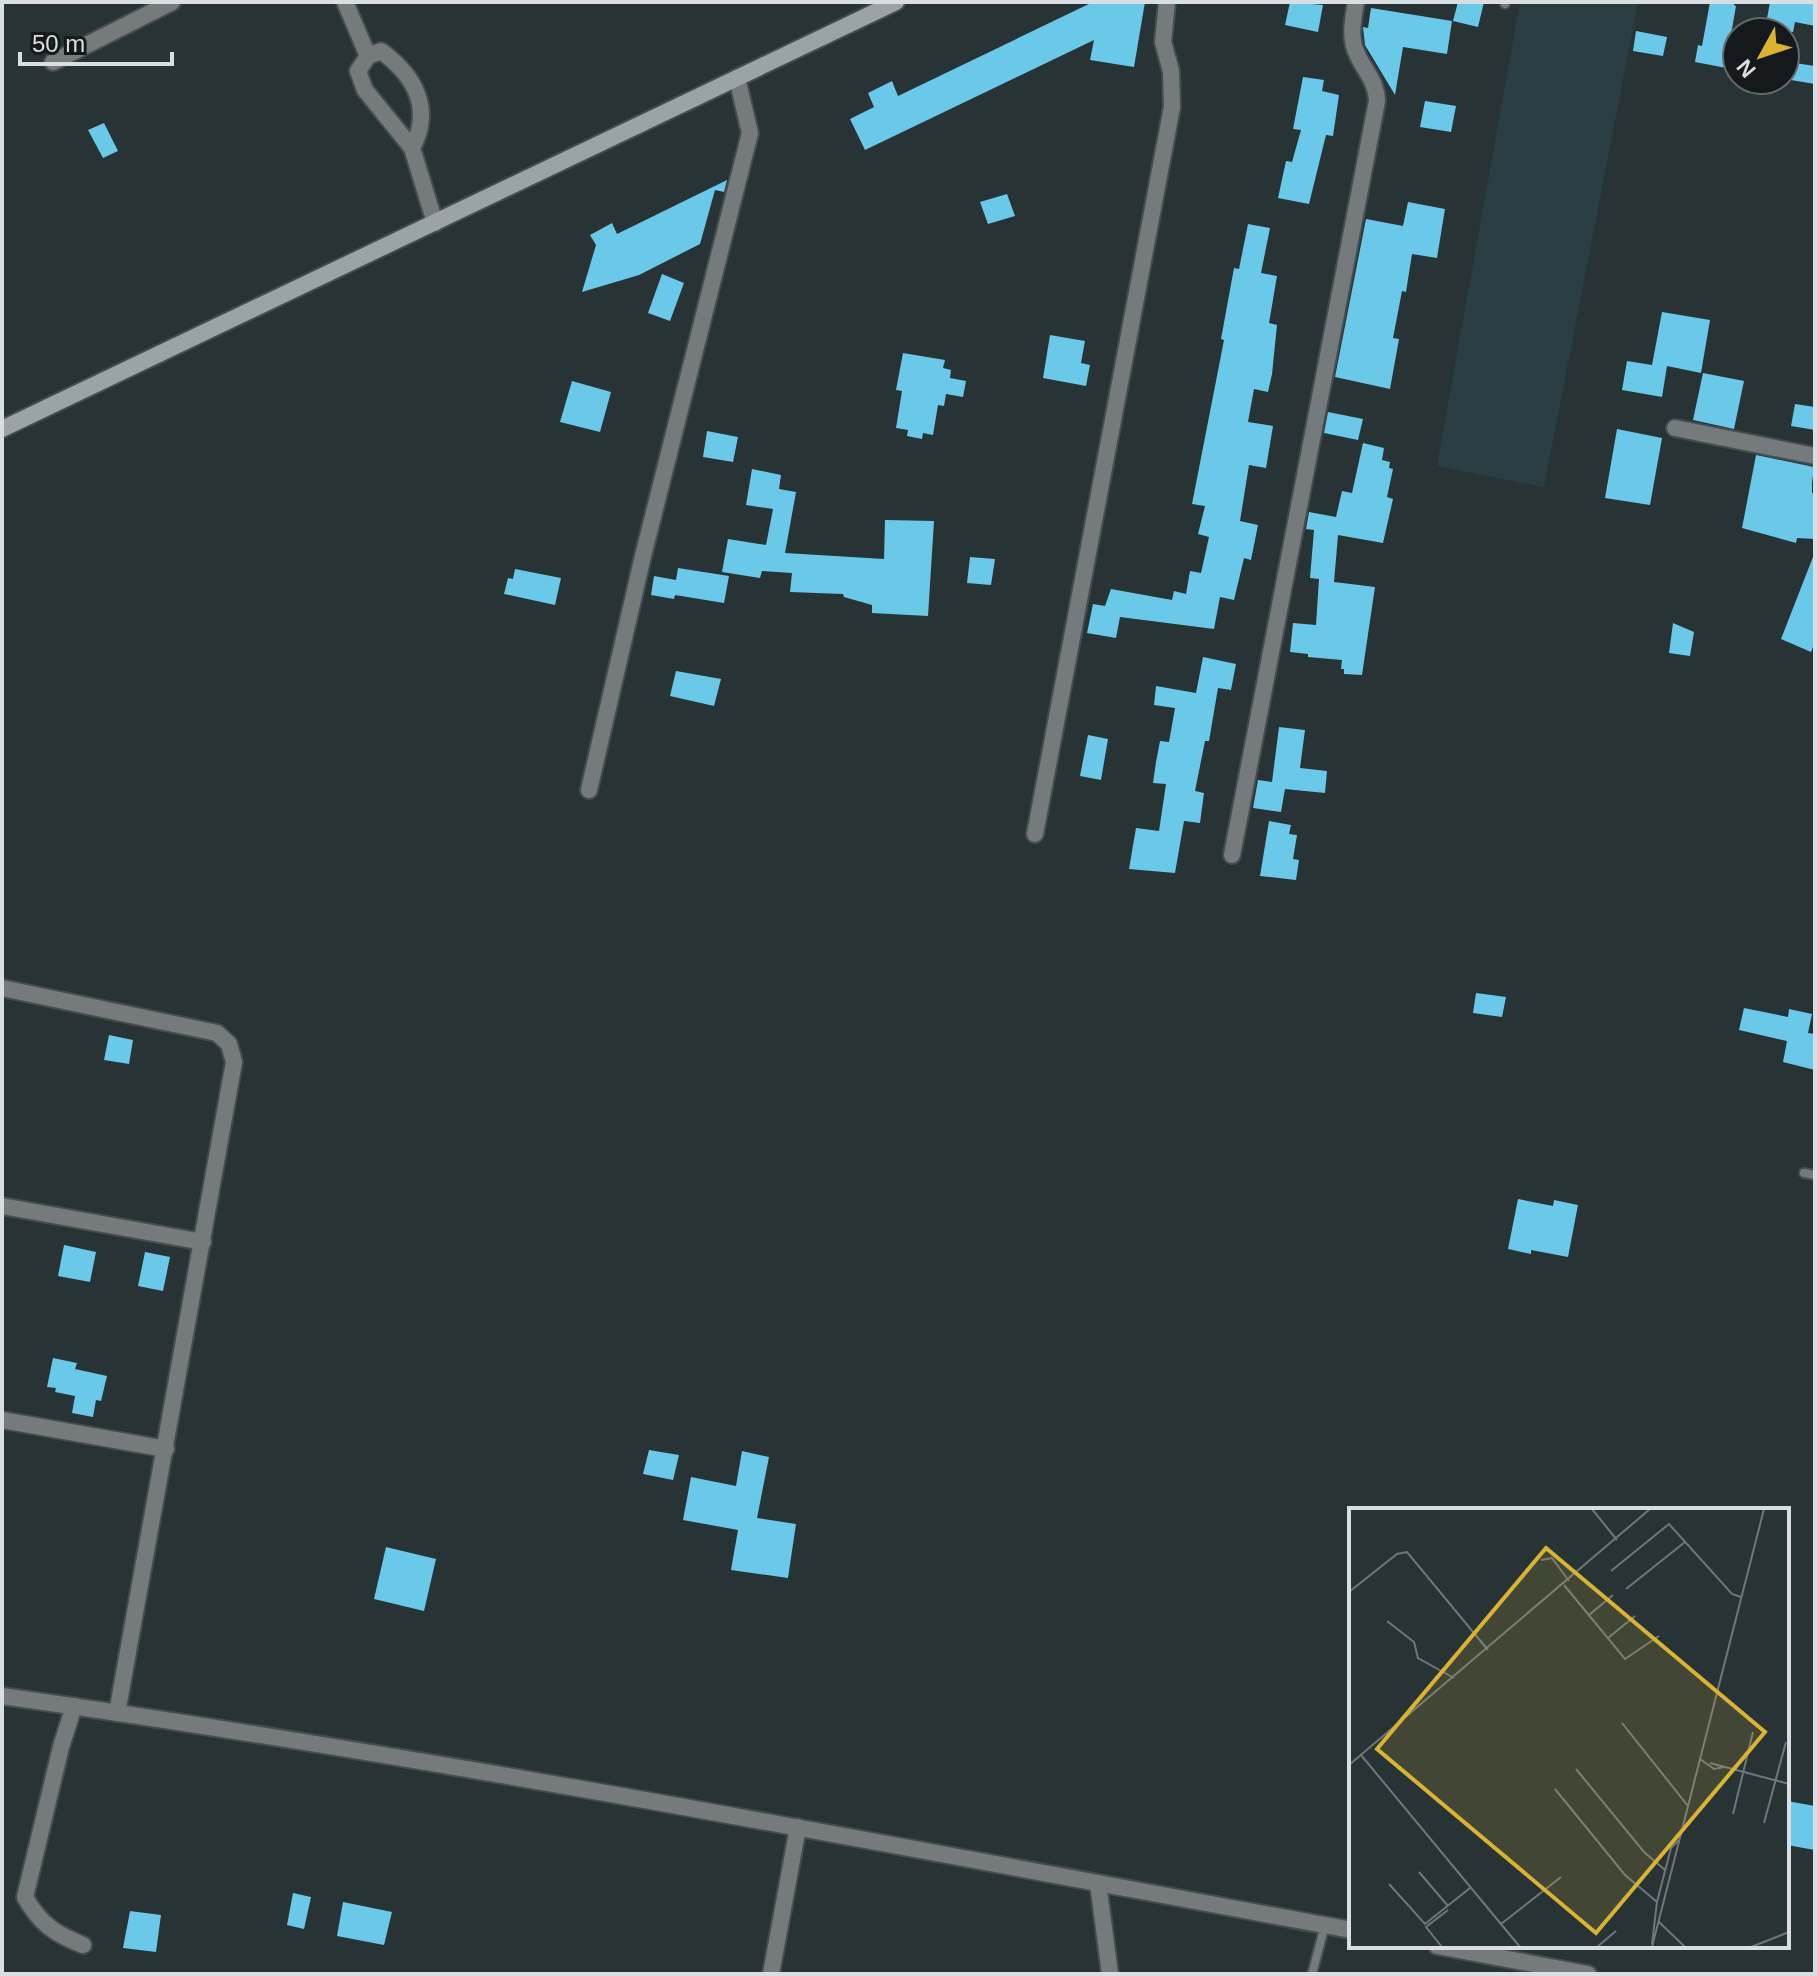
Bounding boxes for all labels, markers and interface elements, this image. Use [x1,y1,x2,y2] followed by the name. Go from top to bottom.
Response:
[20,16,172,66] scale bar
[1721,16,1801,96] north arrow
[32,30,85,57] text: 50 m
[1731,54,1761,83] text: N
[1349,1508,1789,1948] inset map

